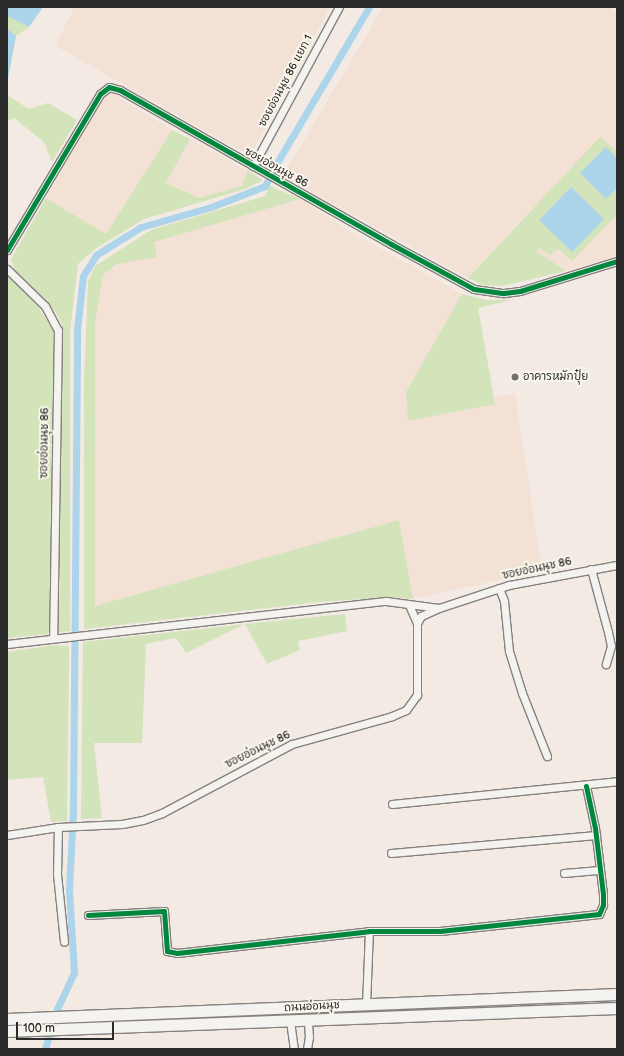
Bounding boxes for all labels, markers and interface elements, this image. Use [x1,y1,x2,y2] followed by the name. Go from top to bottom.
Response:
[256,33,316,129] street label: ซอยอ่อนนุช 86 แยก 1
[242,145,310,191] street label: ซอยอ่อนนุช 86
[523,370,588,384] place label: อาคารหมักปุ๋ย
[510,372,520,382] marker: อาคารหมักปุ๋ย
[38,408,52,478] street label: ซอยอ่อนนุช 86
[501,555,573,583] street label: ซอยอ่อนนุช 86
[223,729,293,771] street label: ซอยอ่อนนุช 86
[284,999,340,1015] street label: ถนนอ่อนนุช
[18,1014,116,1040] scale bar
[23,1021,55,1036] text: 100 m

